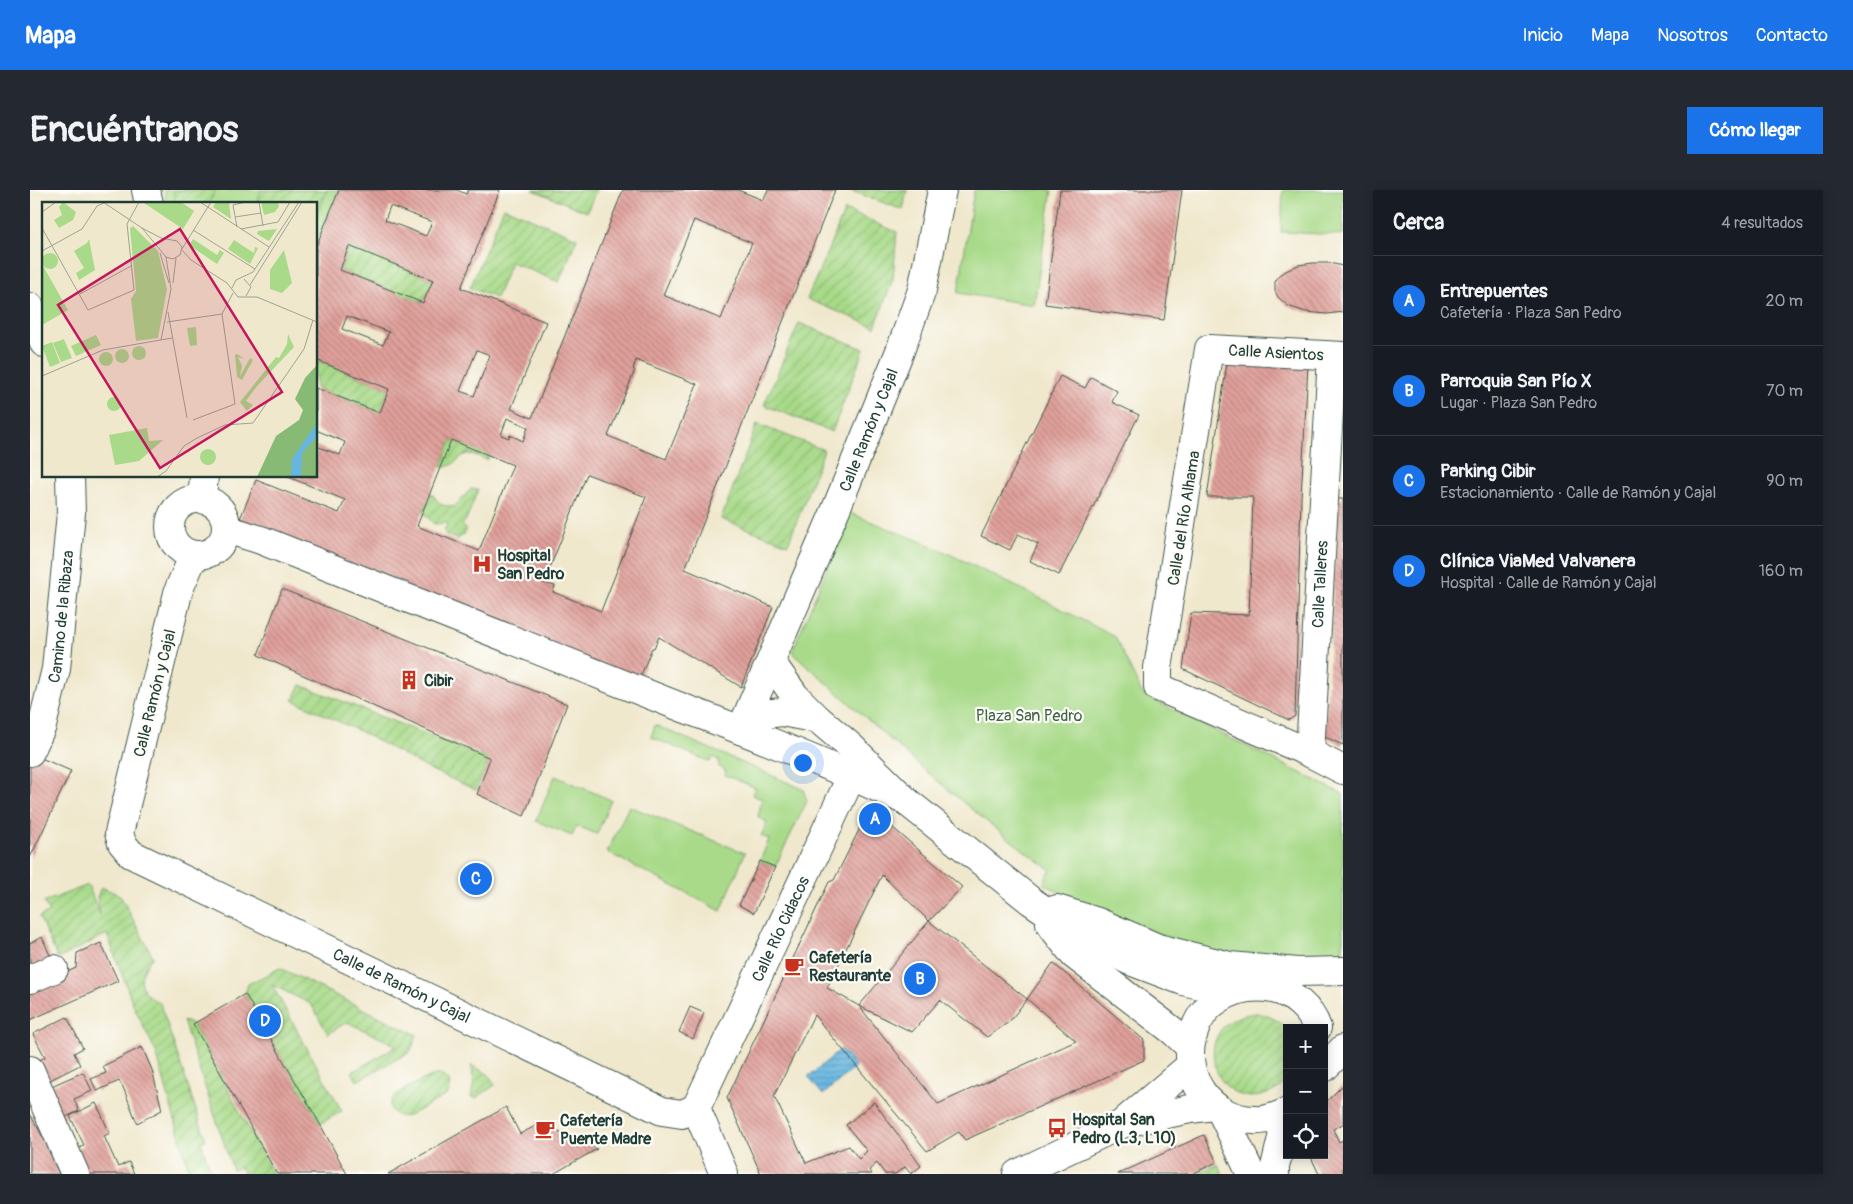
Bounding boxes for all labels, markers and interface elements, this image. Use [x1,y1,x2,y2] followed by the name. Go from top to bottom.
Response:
[25,21,76,50] text: Mapa
[1522,24,1563,47] text: Inicio
[1591,24,1629,47] text: Mapa
[1657,24,1728,47] text: Nosotros
[1756,24,1828,47] text: Contacto
[1687,107,1823,154] button: Cómo llegar
[30,108,238,152] text: Encuéntranos
[42,202,318,478] inset map
[1393,209,1444,236] text: Cerca
[1721,213,1803,233] text: 4 resultados
[1440,279,1547,303] text: Entrepuentes
[1404,291,1414,311] text: A
[1765,291,1803,311] text: 20 m
[1440,303,1622,323] text: Cafetería · Plaza San Pedro
[1228,341,1324,365] street label: Calle Asientos
[835,366,903,495] street label: Calle Ramón y Cajal
[1440,369,1592,393] text: Parroquia San Pío X
[1404,381,1414,401] text: B
[1766,381,1803,401] text: 70 m
[1440,393,1597,413] text: Lugar · Plaza San Pedro
[1163,449,1205,587] street label: Calle del Río Alhama
[1440,459,1536,483] text: Parking Cibir
[1404,471,1414,491] text: C
[1766,471,1803,491] text: 90 m
[1440,483,1716,503] text: Estacionamiento · Calle de Ramón y Cajal
[1308,540,1333,629] street label: Calle Talleres
[497,546,565,584] place label: Hospital San Pedro
[44,549,78,685] street label: Camino de la Ribaza
[1440,549,1636,573] text: Clínica ViaMed Valvanera
[471,553,493,575] hospital icon: Hospital San Pedro
[1404,561,1414,581] text: D
[1759,561,1803,581] text: 160 m
[1440,573,1656,593] text: Hospital · Calle de Ramón y Cajal
[129,627,181,759] street label: Calle Ramón y Cajal
[398,669,420,691] building icon: Cibir
[424,671,453,691] place label: Cibir
[976,706,1083,726] park label: Plaza San Pedro
[790,750,816,776] your location
[859,800,891,838] pin: A
[460,860,492,898] pin: C
[748,873,814,985] street label: Calle Río Cidacos
[329,944,474,1028] street label: Calle de Ramón y Cajal
[809,948,892,986] place label: Cafetería Restaurante
[783,955,805,977] cafe icon: Cafetería Restaurante
[904,960,936,998] pin: B
[249,1002,281,1040] pin: D
[1283,1024,1328,1159] map controls
[1283,1024,1328,1069] button: +
[1283,1069,1328,1114] button: −
[1072,1110,1176,1148] place label: Hospital San Pedro (L3, L10)
[560,1111,652,1149] place label: Cafetería Puente Madre
[1283,1114,1328,1159] button: locate
[1046,1117,1068,1139] bus stop icon: Hospital San Pedro (L3, L10)
[534,1118,556,1140] cafe icon: Cafetería Puente Madre

